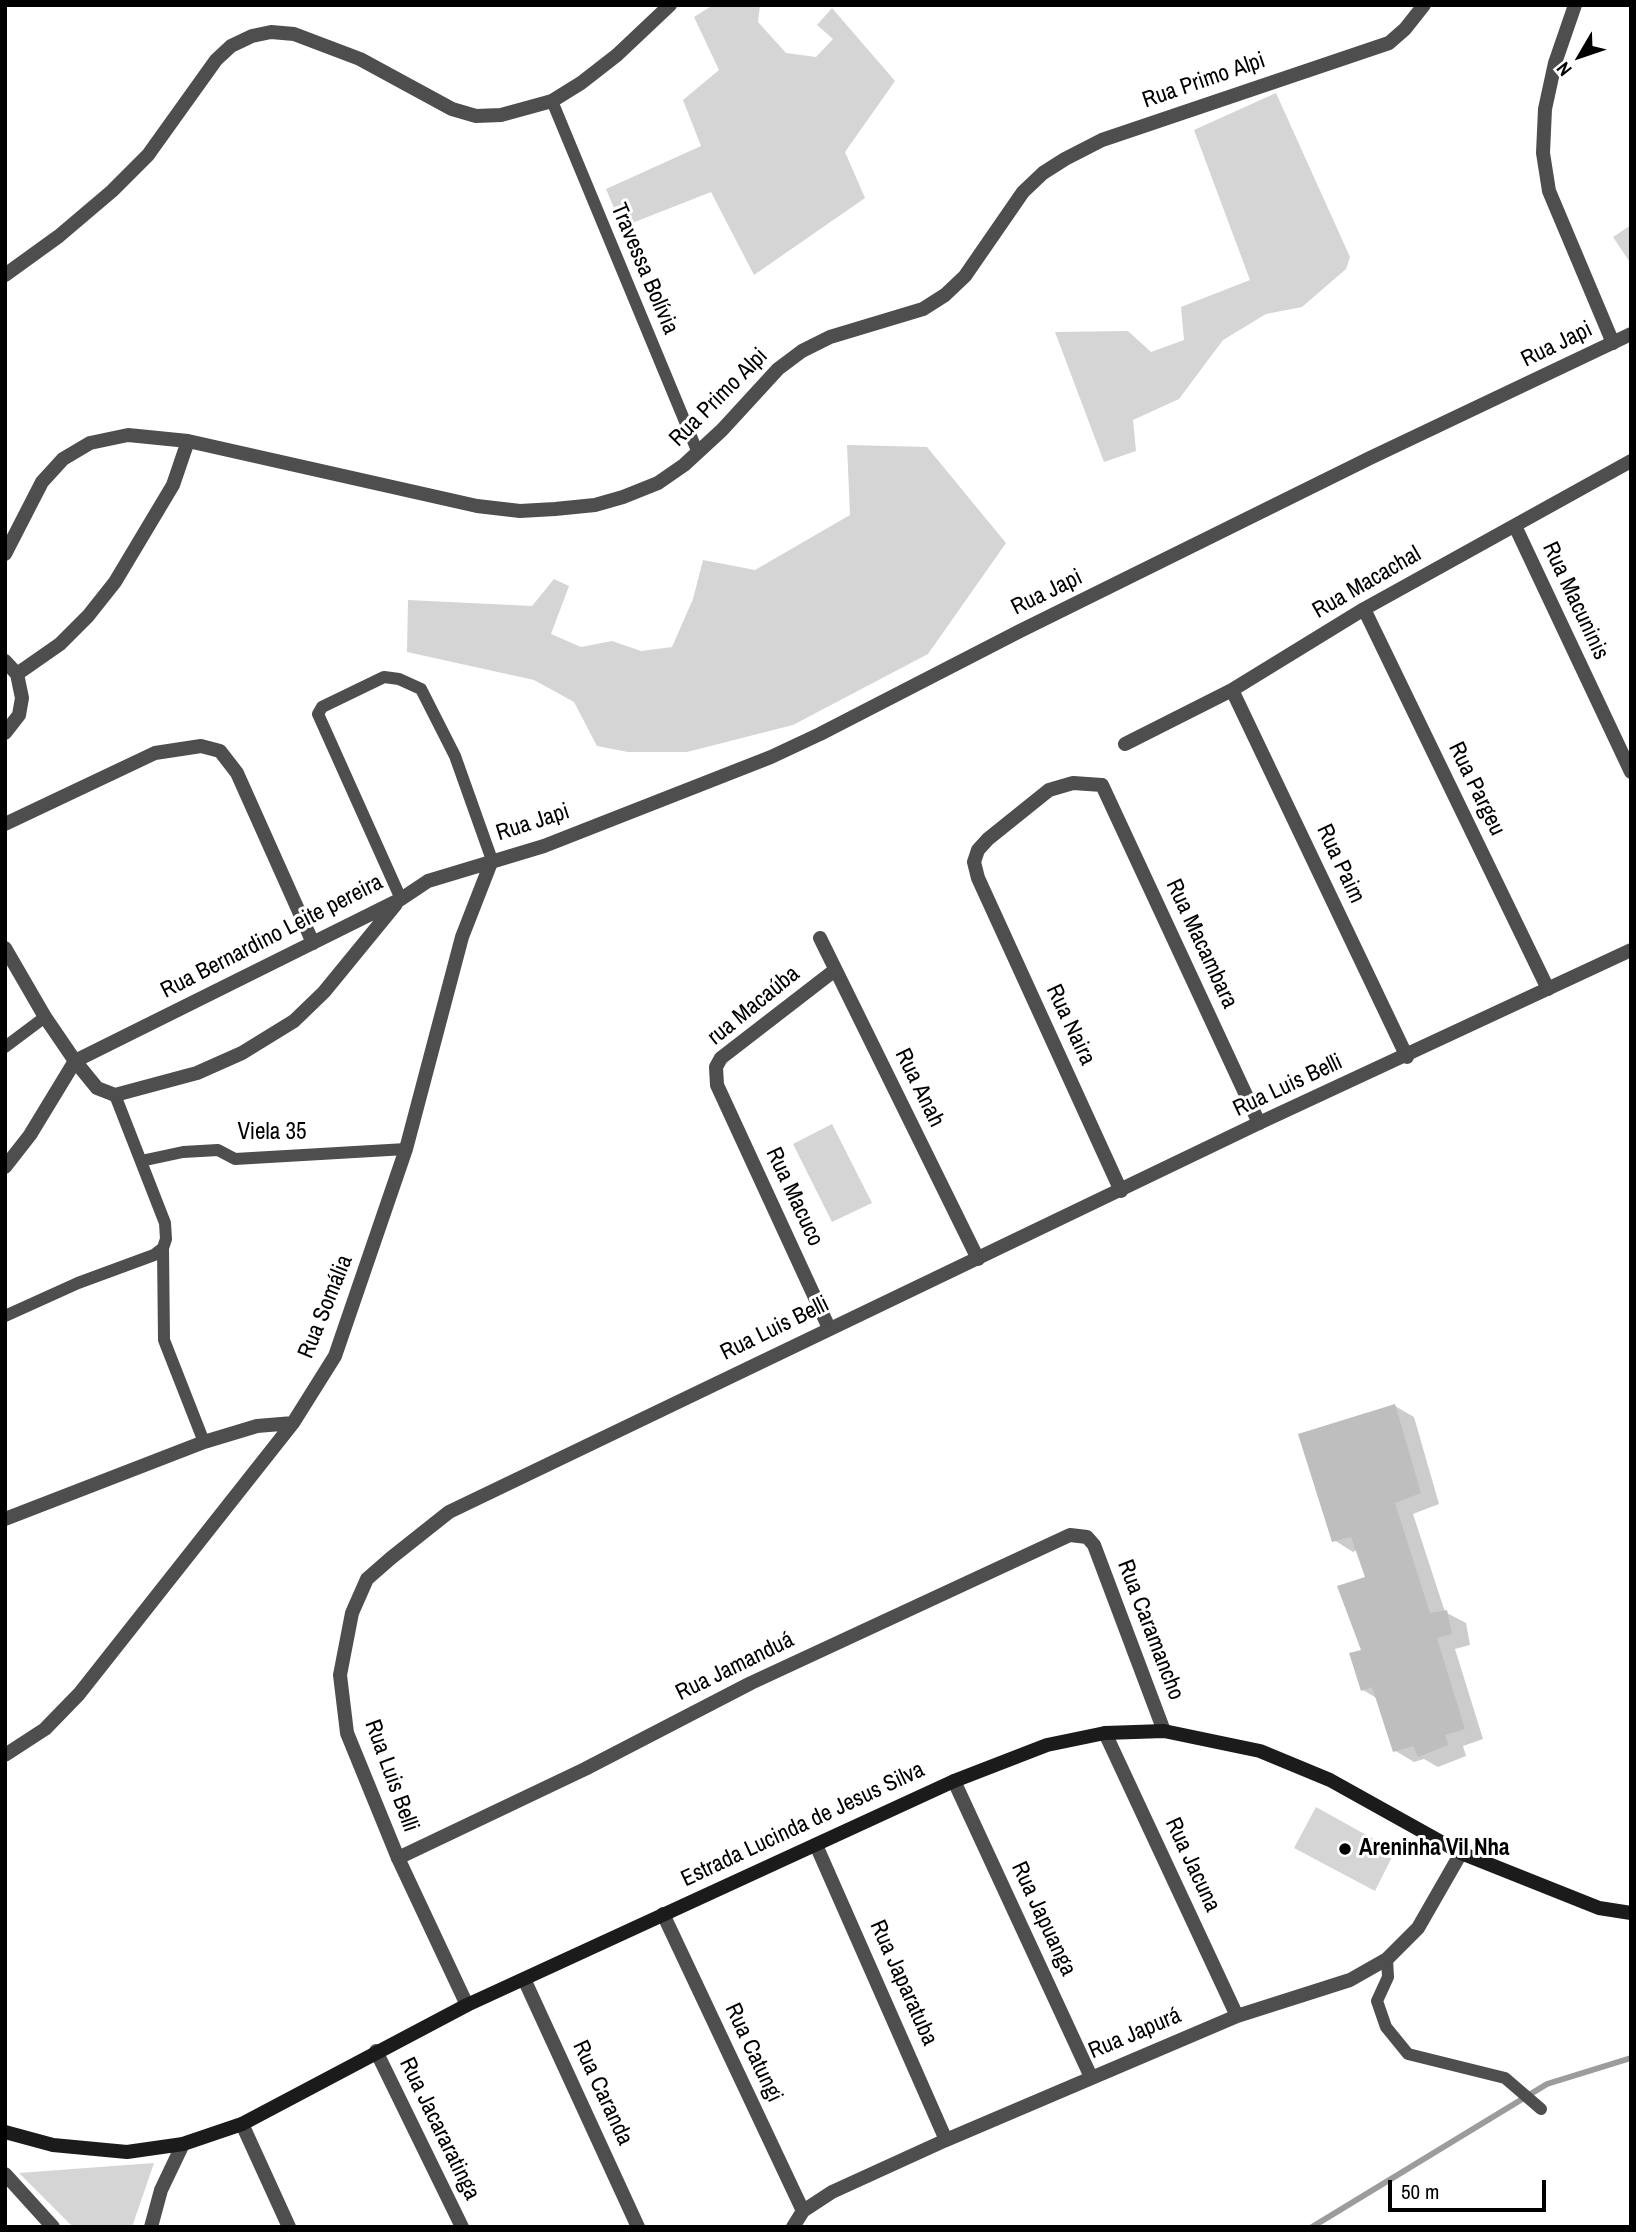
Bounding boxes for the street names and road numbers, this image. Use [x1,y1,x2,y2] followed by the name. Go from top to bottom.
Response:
[1139,47,1269,115] street label: Rua Primo Alpi
[604,199,684,339] street label: Travessa Bolívia
[1517,316,1597,374] street label: Rua Japi
[664,343,774,453] street label: Rua Primo Alpi
[1536,538,1614,664] street label: Rua Macuninis
[1308,541,1426,625] street label: Rua Macachal
[1007,564,1087,622] street label: Rua Japi
[1442,738,1510,840] street label: Rua Pargeu
[493,798,573,848] street label: Rua Japi
[1310,820,1370,908] street label: Rua Paim
[156,869,388,1005] street label: Rua Bernardino Leite pereira
[1159,875,1243,1013] street label: Rua Macambara
[703,961,805,1051] street label: rua Macaúba
[1039,980,1101,1070] street label: Rua Naira
[888,1044,950,1132] street label: Rua Anah
[1229,1049,1347,1123] street label: Rua Luis Belli
[238,1119,306,1147] street label: Viela 35
[759,1143,829,1251] street label: Rua Macuco
[293,1251,359,1363] street label: Rua Somália
[716,1291,834,1367] street label: Rua Luis Belli
[1111,1556,1189,1704] street label: Rua Caramancho
[671,1627,799,1707] street label: Rua Jamanduá
[358,1716,424,1836] street label: Rua Luis Belli
[677,1756,929,1894] street label: Estrada Lucinda de Jesus Silva
[1158,1814,1226,1916] street label: Rua Jacuna
[1005,1858,1081,1980] street label: Rua Japuanga
[863,1916,943,2050] street label: Rua Japaratuba
[718,1999,788,2107] street label: Rua Catungi
[1085,2002,1185,2066] street label: Rua Japurá
[566,2036,638,2150] street label: Rua Caranda
[393,2053,485,2205] street label: Rua Jacararatinga

